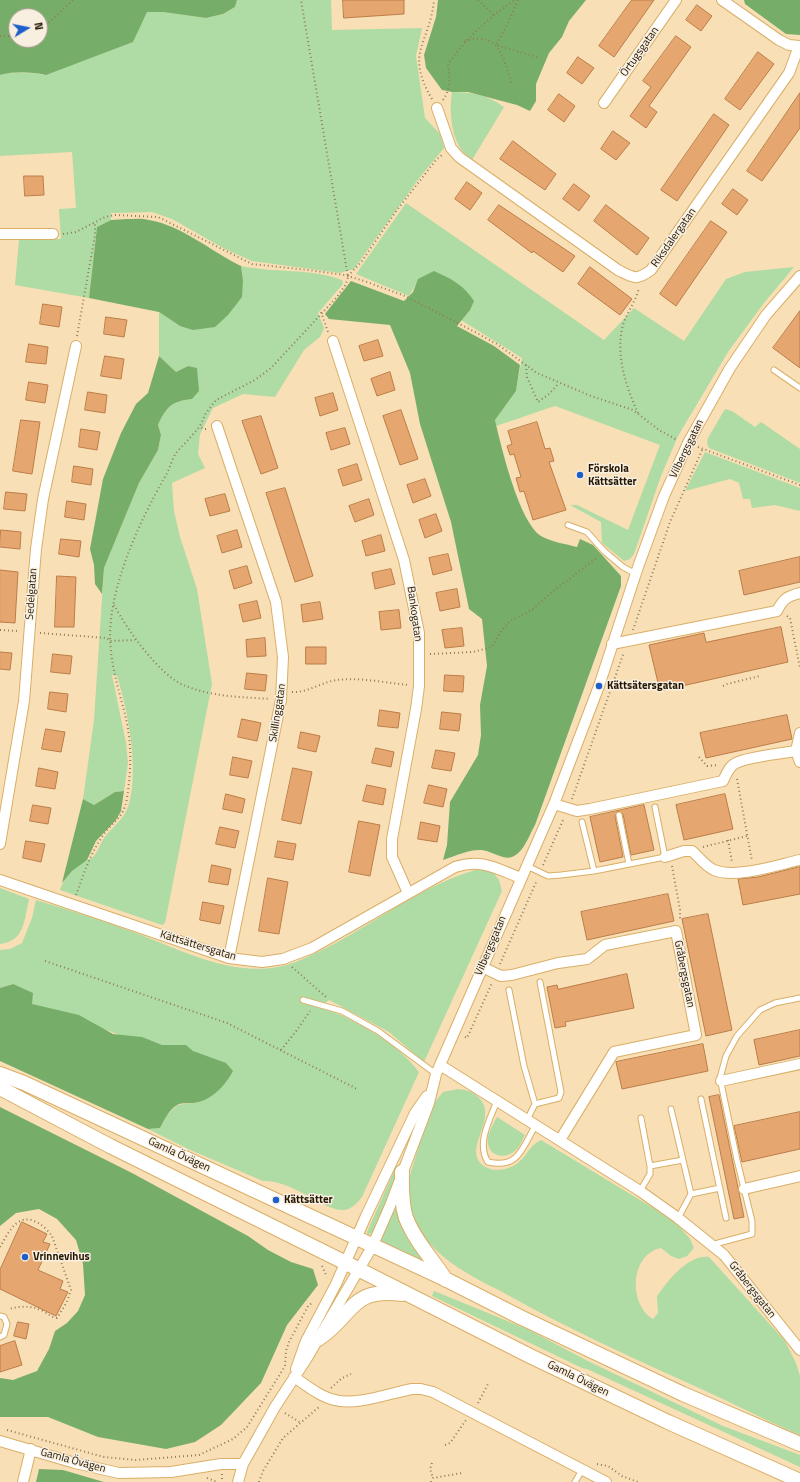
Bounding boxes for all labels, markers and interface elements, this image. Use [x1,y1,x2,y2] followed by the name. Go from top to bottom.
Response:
[8,8,48,48] north arrow
[30,21,47,31] text: N
[618,24,662,80] street label: Örtugsgatan
[649,206,699,270] street label: Riksdalergatan
[667,418,707,480] street label: Vilbergsgatan
[588,462,637,488] place label: Förskola Kättsätter
[575,470,585,480] marker: Förskola Kättsätter
[24,568,40,620] street label: Sedelgatan
[404,586,424,642] street label: Bankogatan
[607,679,684,693] place label: Kättsätersgatan
[594,681,604,691] marker: Kättsätersgatan
[267,683,289,743] street label: Skillinggatan
[473,914,509,978] street label: Vilbergsgatan
[158,928,238,964] street label: Kättsättersgatan
[671,939,697,1009] street label: Gråbergsgatan
[146,1135,212,1175] street label: Gamla Övägen
[284,1193,333,1207] place label: Kättsätter
[271,1195,281,1205] marker: Kättsätter
[33,1250,90,1264] place label: Vrinnevihus
[20,1252,30,1262] marker: Vrinnevihus
[726,1259,778,1321] street label: Gråbergsgatan
[545,1358,611,1400] street label: Gamla Övägen
[39,1446,107,1476] street label: Gamla Övägen

